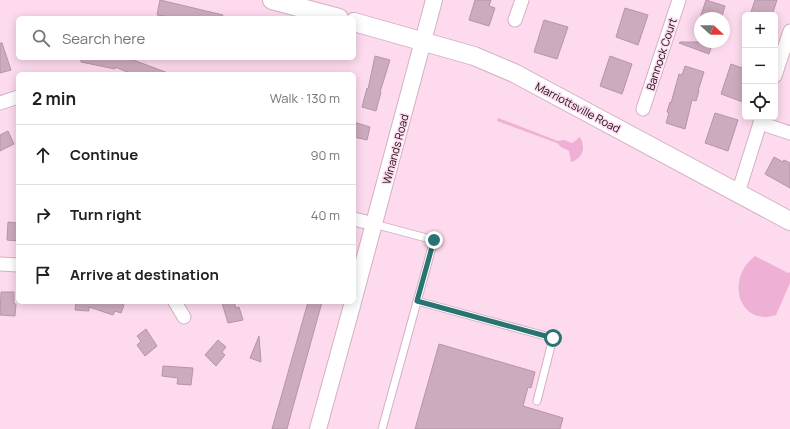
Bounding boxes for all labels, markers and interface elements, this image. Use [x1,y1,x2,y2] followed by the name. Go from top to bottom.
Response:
[694,12,730,48] north arrow
[742,12,778,120] map controls
[742,12,778,48] button: +
[16,16,356,60] search box
[642,16,680,92] street label: Bannock Court
[30,27,52,49] icon: search
[62,28,145,49] text: Search here
[742,48,778,84] button: −
[533,78,623,136] street label: Marriottsville Road
[742,84,778,120] button: locate
[32,87,76,110] text: 2 min
[270,89,340,107] text: Walk · 130 m
[378,112,412,186] street label: Winands Road
[32,144,54,166] icon: ahead
[70,144,138,165] text: Continue
[310,146,340,164] text: 90 m
[32,204,54,226] icon: right
[70,204,141,225] text: Turn right
[311,206,340,224] text: 40 m
[425,231,443,249] route end
[32,264,54,286] icon: arrive
[70,264,219,285] text: Arrive at destination
[544,329,562,347] route start

